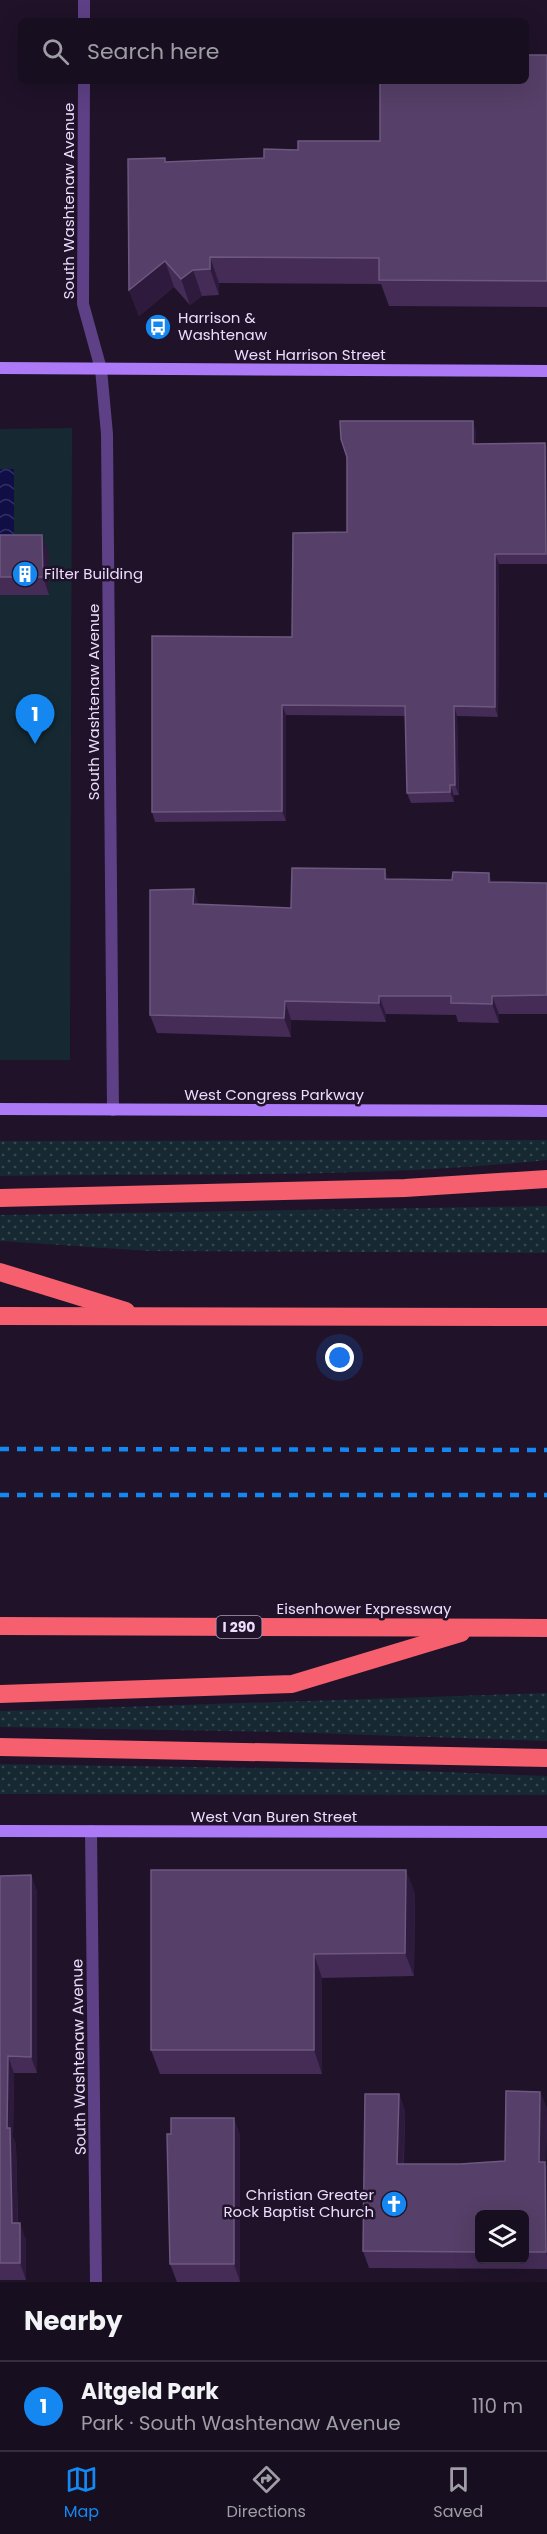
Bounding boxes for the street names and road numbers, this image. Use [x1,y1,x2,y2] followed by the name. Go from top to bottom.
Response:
[58,103,79,299] street label: South Washtenaw Avenue
[234,344,386,365] street label: West Harrison Street
[83,604,104,800] street label: South Washtenaw Avenue
[184,1084,364,1105] street label: West Congress Parkway
[277,1598,452,1619] street label: Eisenhower Expressway
[216,1616,262,1638] road number: I 290
[191,1806,357,1827] street label: West Van Buren Street
[66,1959,91,2155] street label: South Washtenaw Avenue

